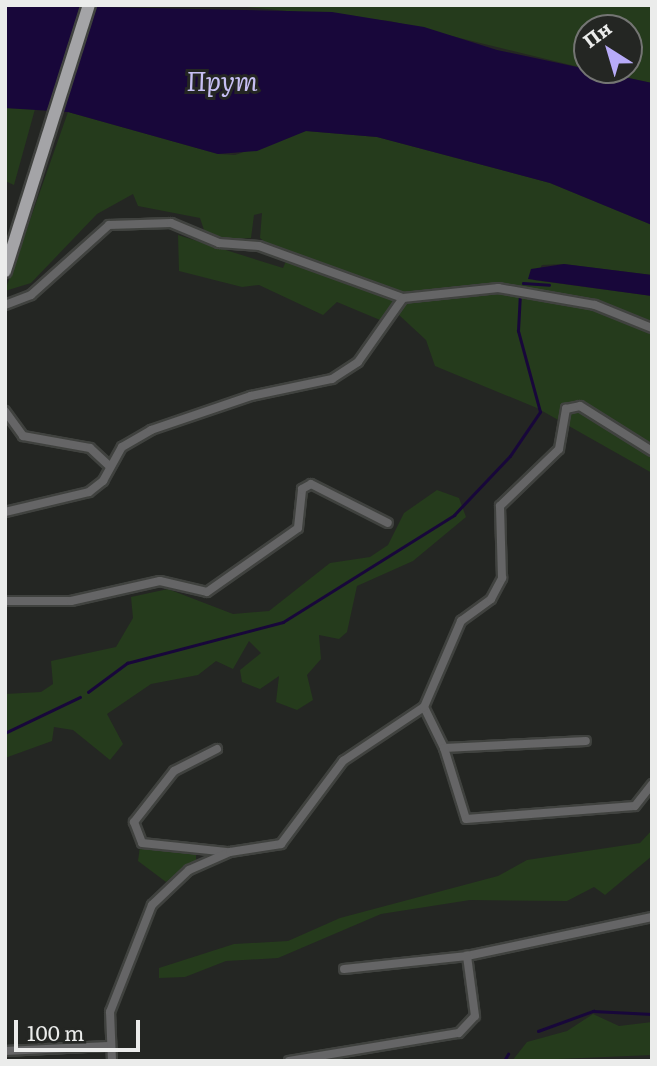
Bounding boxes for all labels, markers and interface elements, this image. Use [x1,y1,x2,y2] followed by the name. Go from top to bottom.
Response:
[573,14,643,84] north arrow
[576,14,617,54] text: Пн
[186,64,258,96] water label: Прут
[18,1006,144,1050] scale bar
[27,1016,84,1047] text: 100 m

